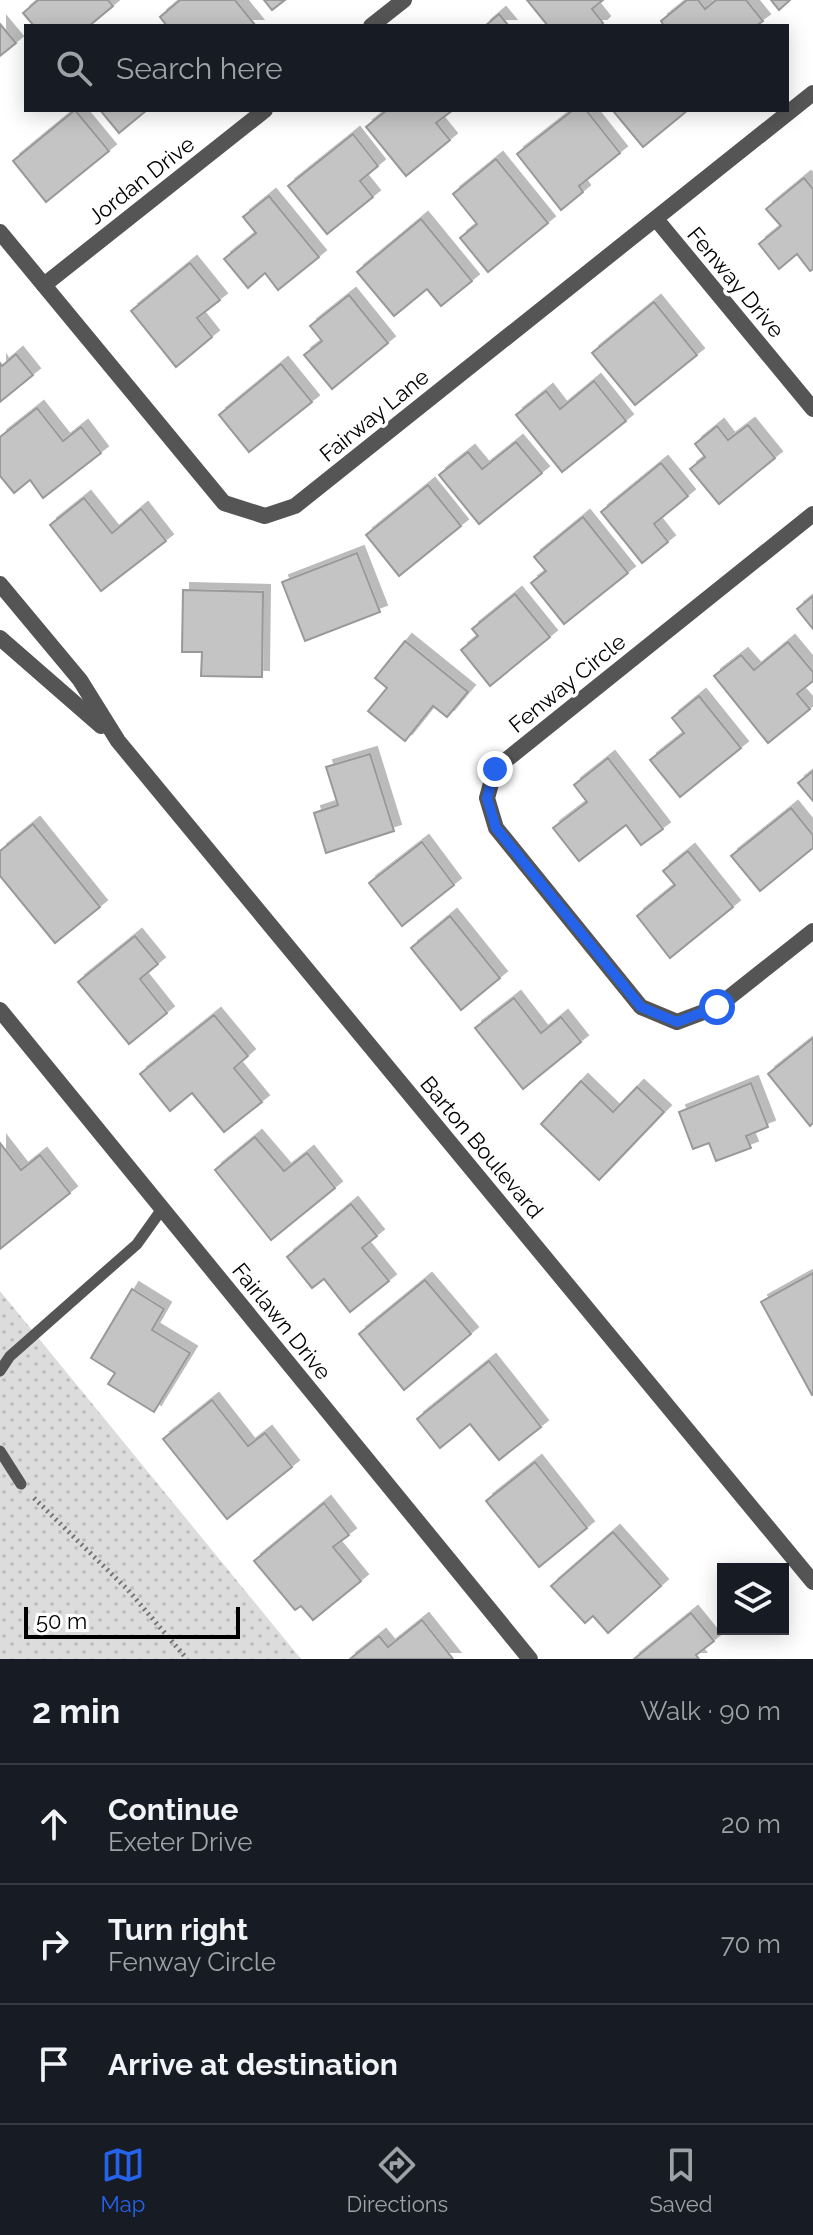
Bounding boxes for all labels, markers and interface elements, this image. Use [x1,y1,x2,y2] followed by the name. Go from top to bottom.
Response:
[24,24,789,112] search box
[52,46,96,90] icon: search
[116,51,283,86] text: Search here
[83,130,199,229] street label: Jordan Drive
[682,221,790,343] street label: Fenway Drive
[314,363,434,467] street label: Fairway Lane
[504,628,630,738] street label: Fenway Circle
[477,751,513,787] route end
[699,989,735,1025] route start
[415,1071,549,1223] street label: Barton Boulevard
[227,1257,337,1385] street label: Fairlawn Drive
[717,1563,789,1635] map controls
[717,1563,789,1635] button: layers
[24,1603,240,1639] scale bar
[36,1608,87,1634] text: 50 m
[32,1691,120,1731] text: 2 min
[640,1696,781,1726] text: Walk · 90 m
[108,1792,239,1827] text: Continue
[32,1802,76,1846] icon: ahead
[721,1809,781,1839] text: 20 m
[108,1827,252,1857] text: Exeter Drive
[108,1912,248,1947] text: Turn right
[32,1922,76,1966] icon: right
[721,1929,781,1959] text: 70 m
[108,1947,276,1977] text: Fenway Circle
[32,2042,76,2086] icon: arrive
[108,2047,398,2082] text: Arrive at destination
[101,2143,145,2217] tab: Map
[347,2143,448,2217] tab: Directions
[649,2143,712,2217] tab: Saved

